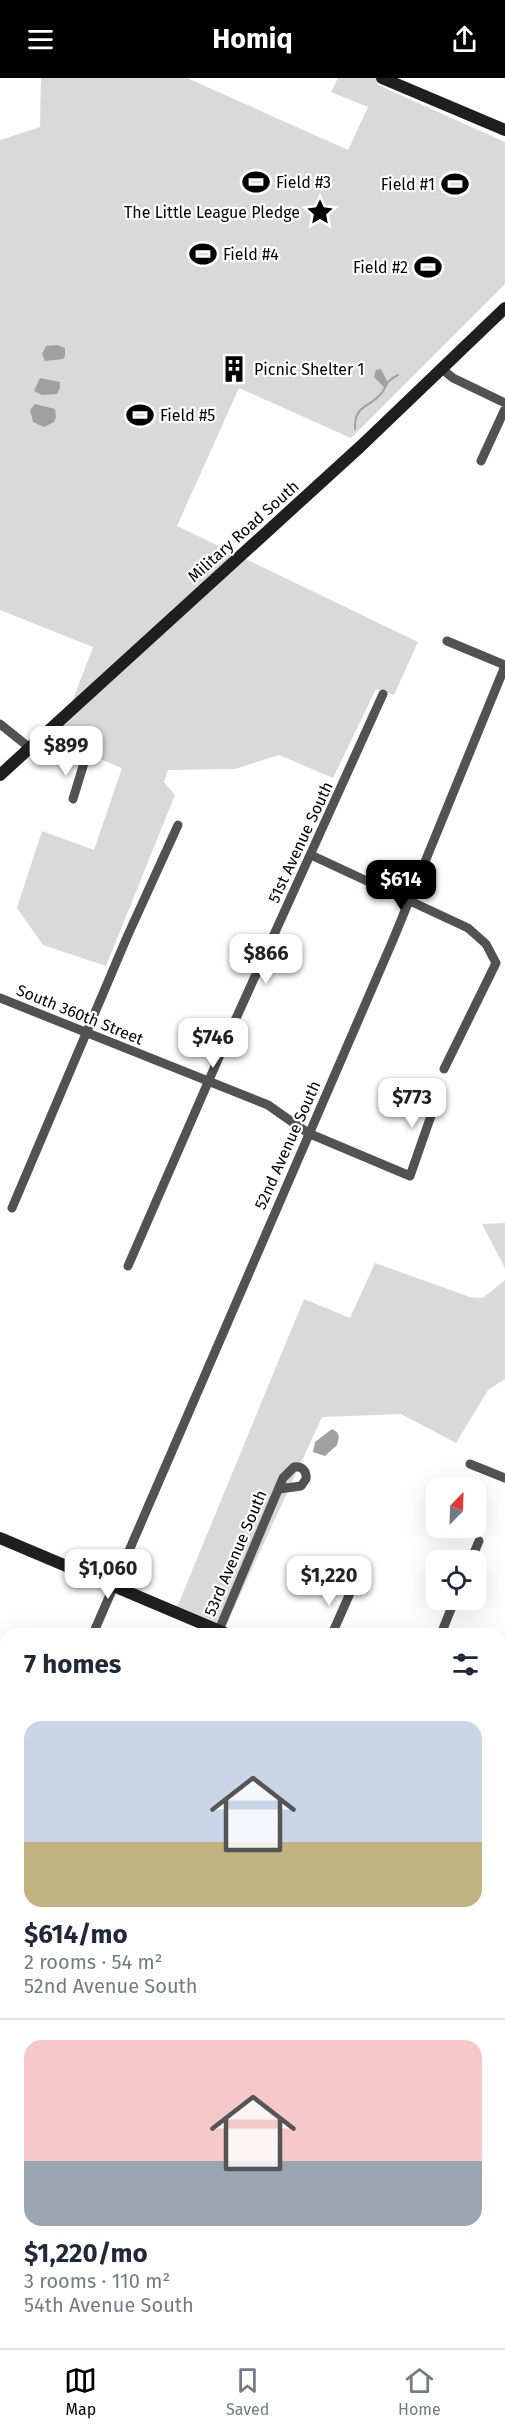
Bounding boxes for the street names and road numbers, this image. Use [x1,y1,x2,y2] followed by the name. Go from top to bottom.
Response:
[184,477,303,586] street label: Military Road South
[264,779,337,906] street label: 51st Avenue South
[14,980,146,1049] street label: South 360th Street
[251,1078,324,1212] street label: 52nd Avenue South
[200,1487,271,1619] street label: 53rd Avenue South

